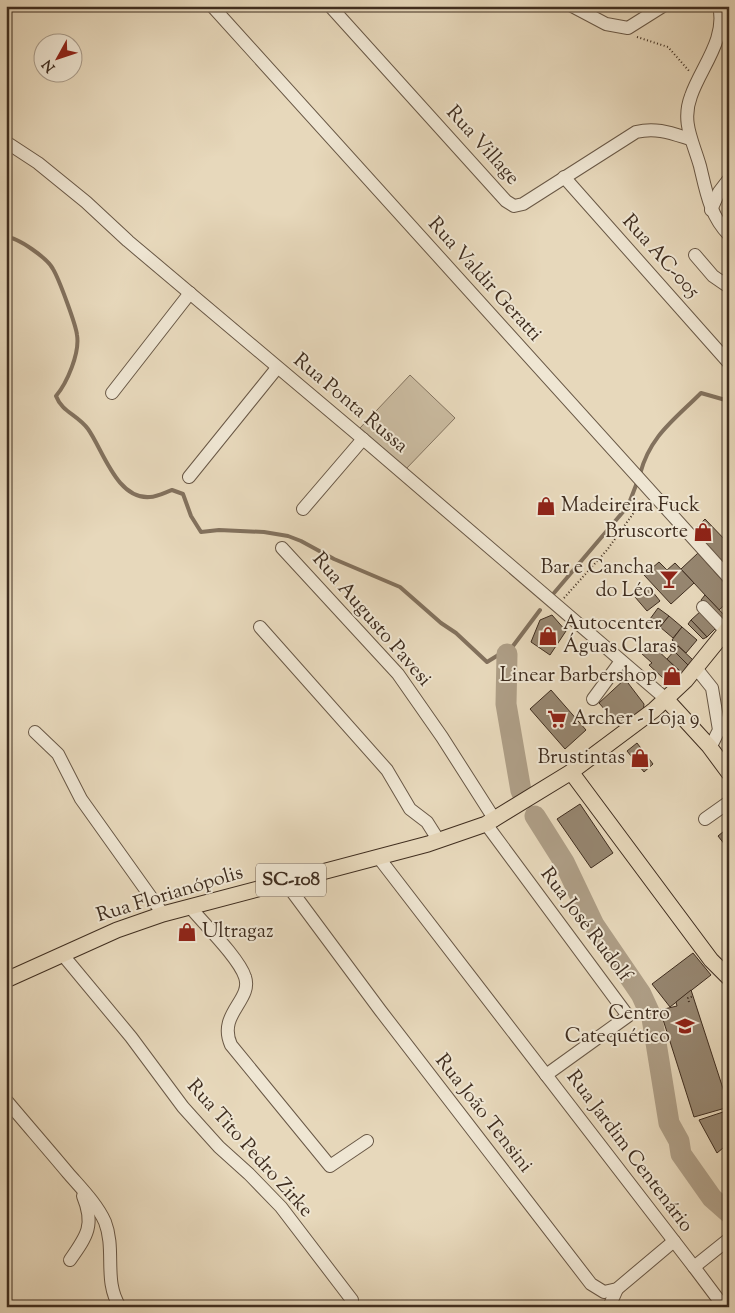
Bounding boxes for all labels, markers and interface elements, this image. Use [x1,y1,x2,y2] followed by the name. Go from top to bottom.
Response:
[32,32,82,82] north arrow
[38,54,61,76] text: N
[438,100,526,192] street label: Rua Village
[614,209,706,306] street label: Rua AC-005
[420,211,548,349] street label: Rua Valdir Geratti
[286,347,414,461] street label: Rua Ponta Russa
[561,492,700,521] place label: Madeireira Fuck
[535,495,557,517] shop icon: Madeireira Fuck
[605,518,688,547] place label: Bruscorte
[692,521,714,543] shop icon: Bruscorte
[304,546,438,694] street label: Rua Augusto Pavesi
[541,554,654,606] place label: Bar e Cancha do Léo
[658,568,680,590] bar icon: Bar e Cancha do Léo
[563,610,677,662] place label: Autocenter Águas Claras
[537,625,559,647] shop icon: Autocenter Águas Claras
[500,662,657,691] place label: Linear Barbershop
[661,665,683,687] shop icon: Linear Barbershop
[572,705,700,734] place label: Archer - Loja 9
[546,708,568,730] supermarket icon: Archer - Loja 9
[537,744,625,773] place label: Brustintas
[629,747,651,769] shop icon: Brustintas
[93,859,247,931] street label: Rua Florianópolis
[532,862,638,989] street label: Rua José Rudolf
[256,864,326,896] road number: SC-108
[202,918,274,947] place label: Ultragaz
[176,921,198,943] shop icon: Ultragaz
[565,1000,670,1052] place label: Centro Catequético
[674,1015,696,1037] school or university icon: Centro Catequético
[427,1048,539,1180] street label: Rua João Tensini
[558,1065,700,1239] street label: Rua Jardim Centenário
[179,1073,319,1225] street label: Rua Tito Pedro Zirke

